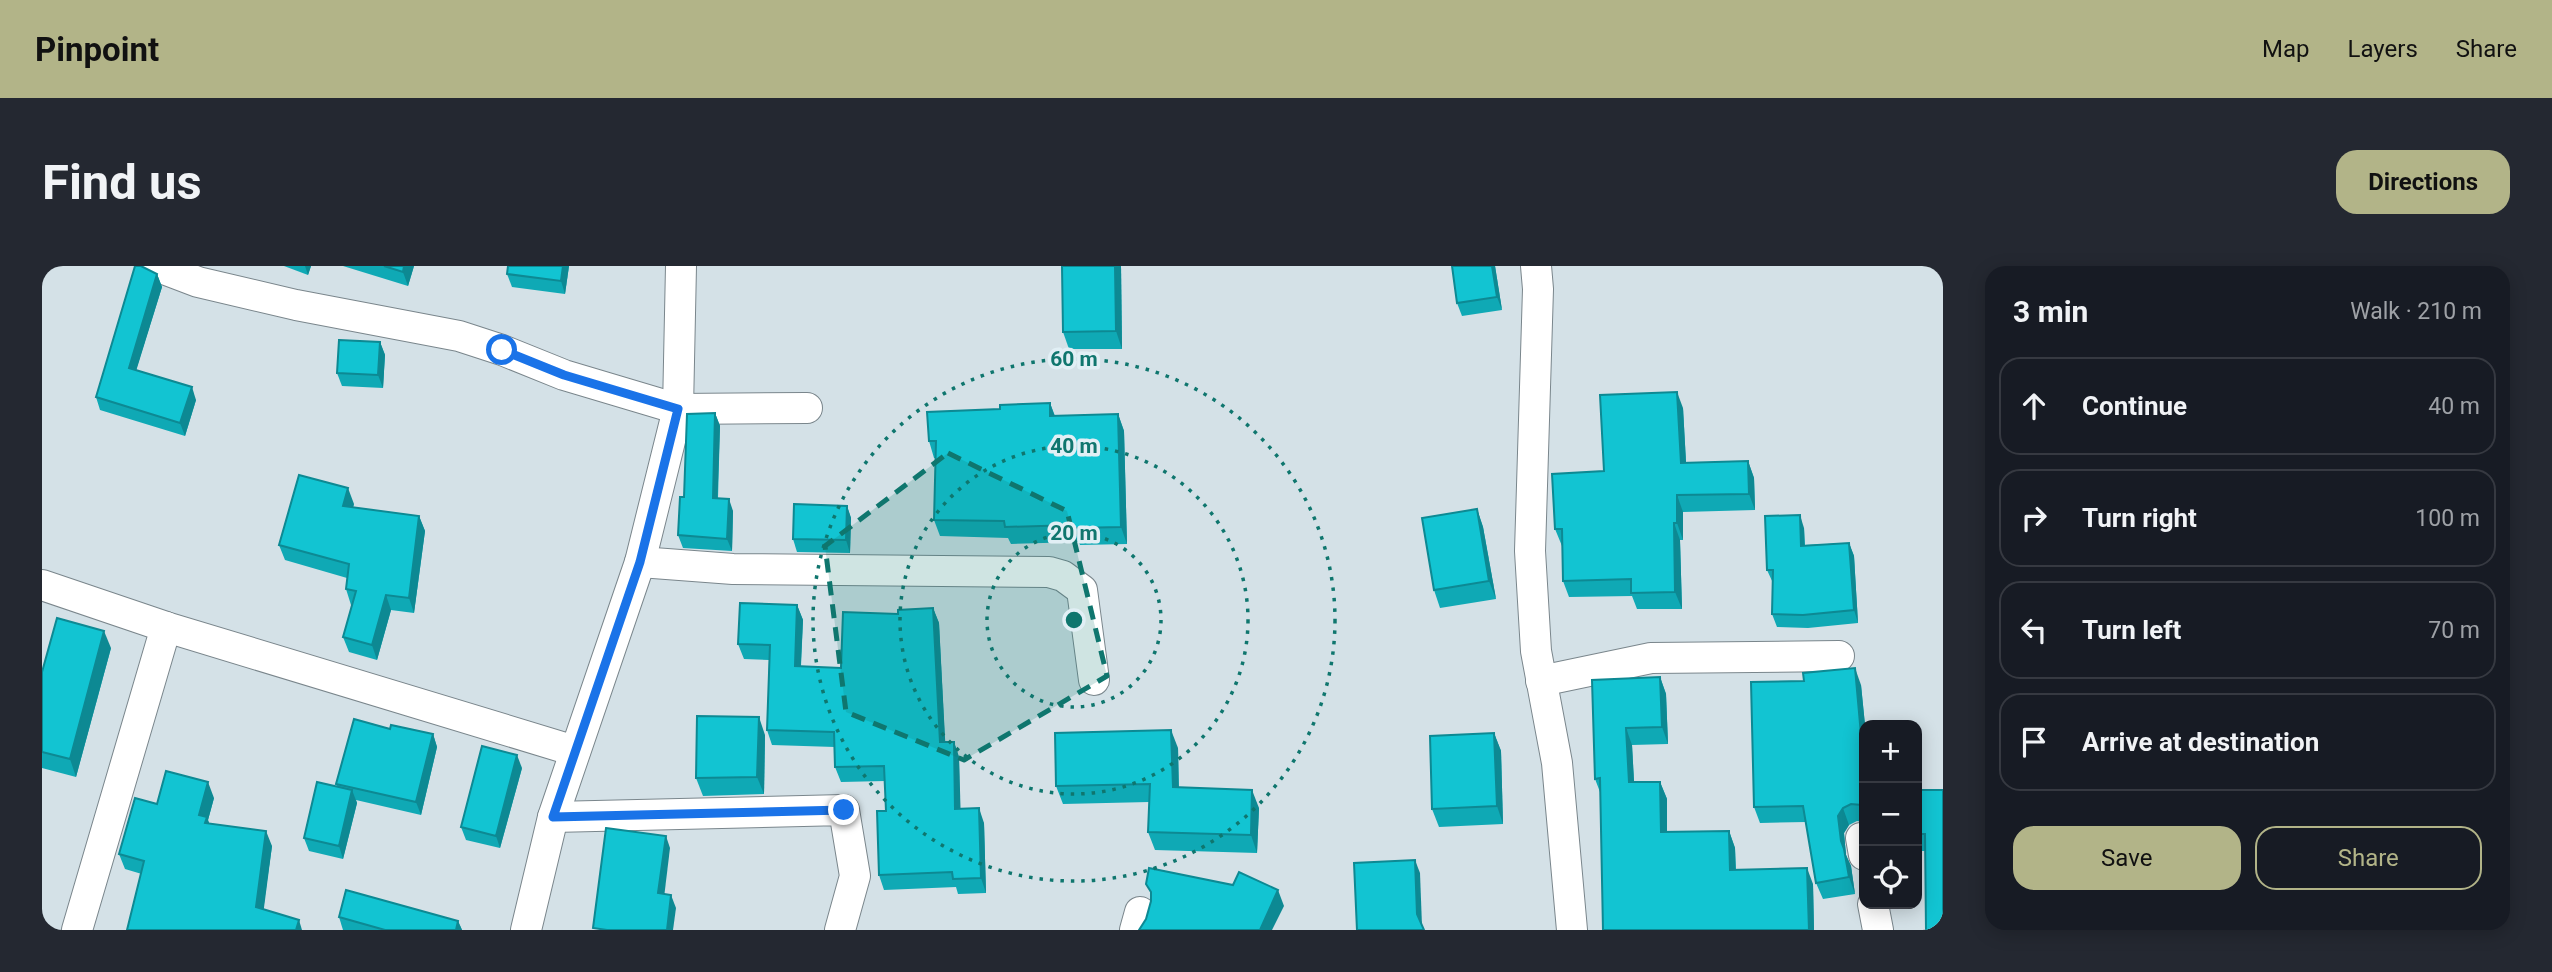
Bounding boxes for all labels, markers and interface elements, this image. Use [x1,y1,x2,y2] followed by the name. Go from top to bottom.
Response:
[35,30,159,69] text: Pinpoint
[2262,35,2310,63] text: Map
[2348,35,2418,63] text: Layers
[2456,35,2517,63] text: Share
[2336,150,2510,214] button: Directions
[42,154,202,211] text: Find us
[2013,294,2088,329] text: 3 min
[2350,298,2482,325] text: Walk · 210 m
[486,334,517,365] route start
[1050,347,1098,371] text: 60 m
[2015,387,2053,425] icon: ahead
[2082,391,2187,421] text: Continue
[2428,393,2480,420] text: 40 m
[1050,434,1098,458] text: 40 m
[2015,499,2053,537] icon: right
[2082,503,2197,533] text: Turn right
[2415,505,2480,532] text: 100 m
[1050,521,1098,545] text: 20 m
[1062,608,1086,632] centre of rings
[2015,611,2053,649] icon: left
[2082,615,2181,645] text: Turn left
[2428,617,2480,644] text: 70 m
[1859,720,1922,909] map controls
[1859,720,1922,783] button: +
[2015,723,2053,761] icon: arrive
[2082,727,2319,757] text: Arrive at destination
[1859,783,1922,846] button: −
[828,794,859,825] route end
[2013,826,2241,890] button: Save
[2255,826,2482,890] button: Share
[1859,846,1922,909] button: locate

